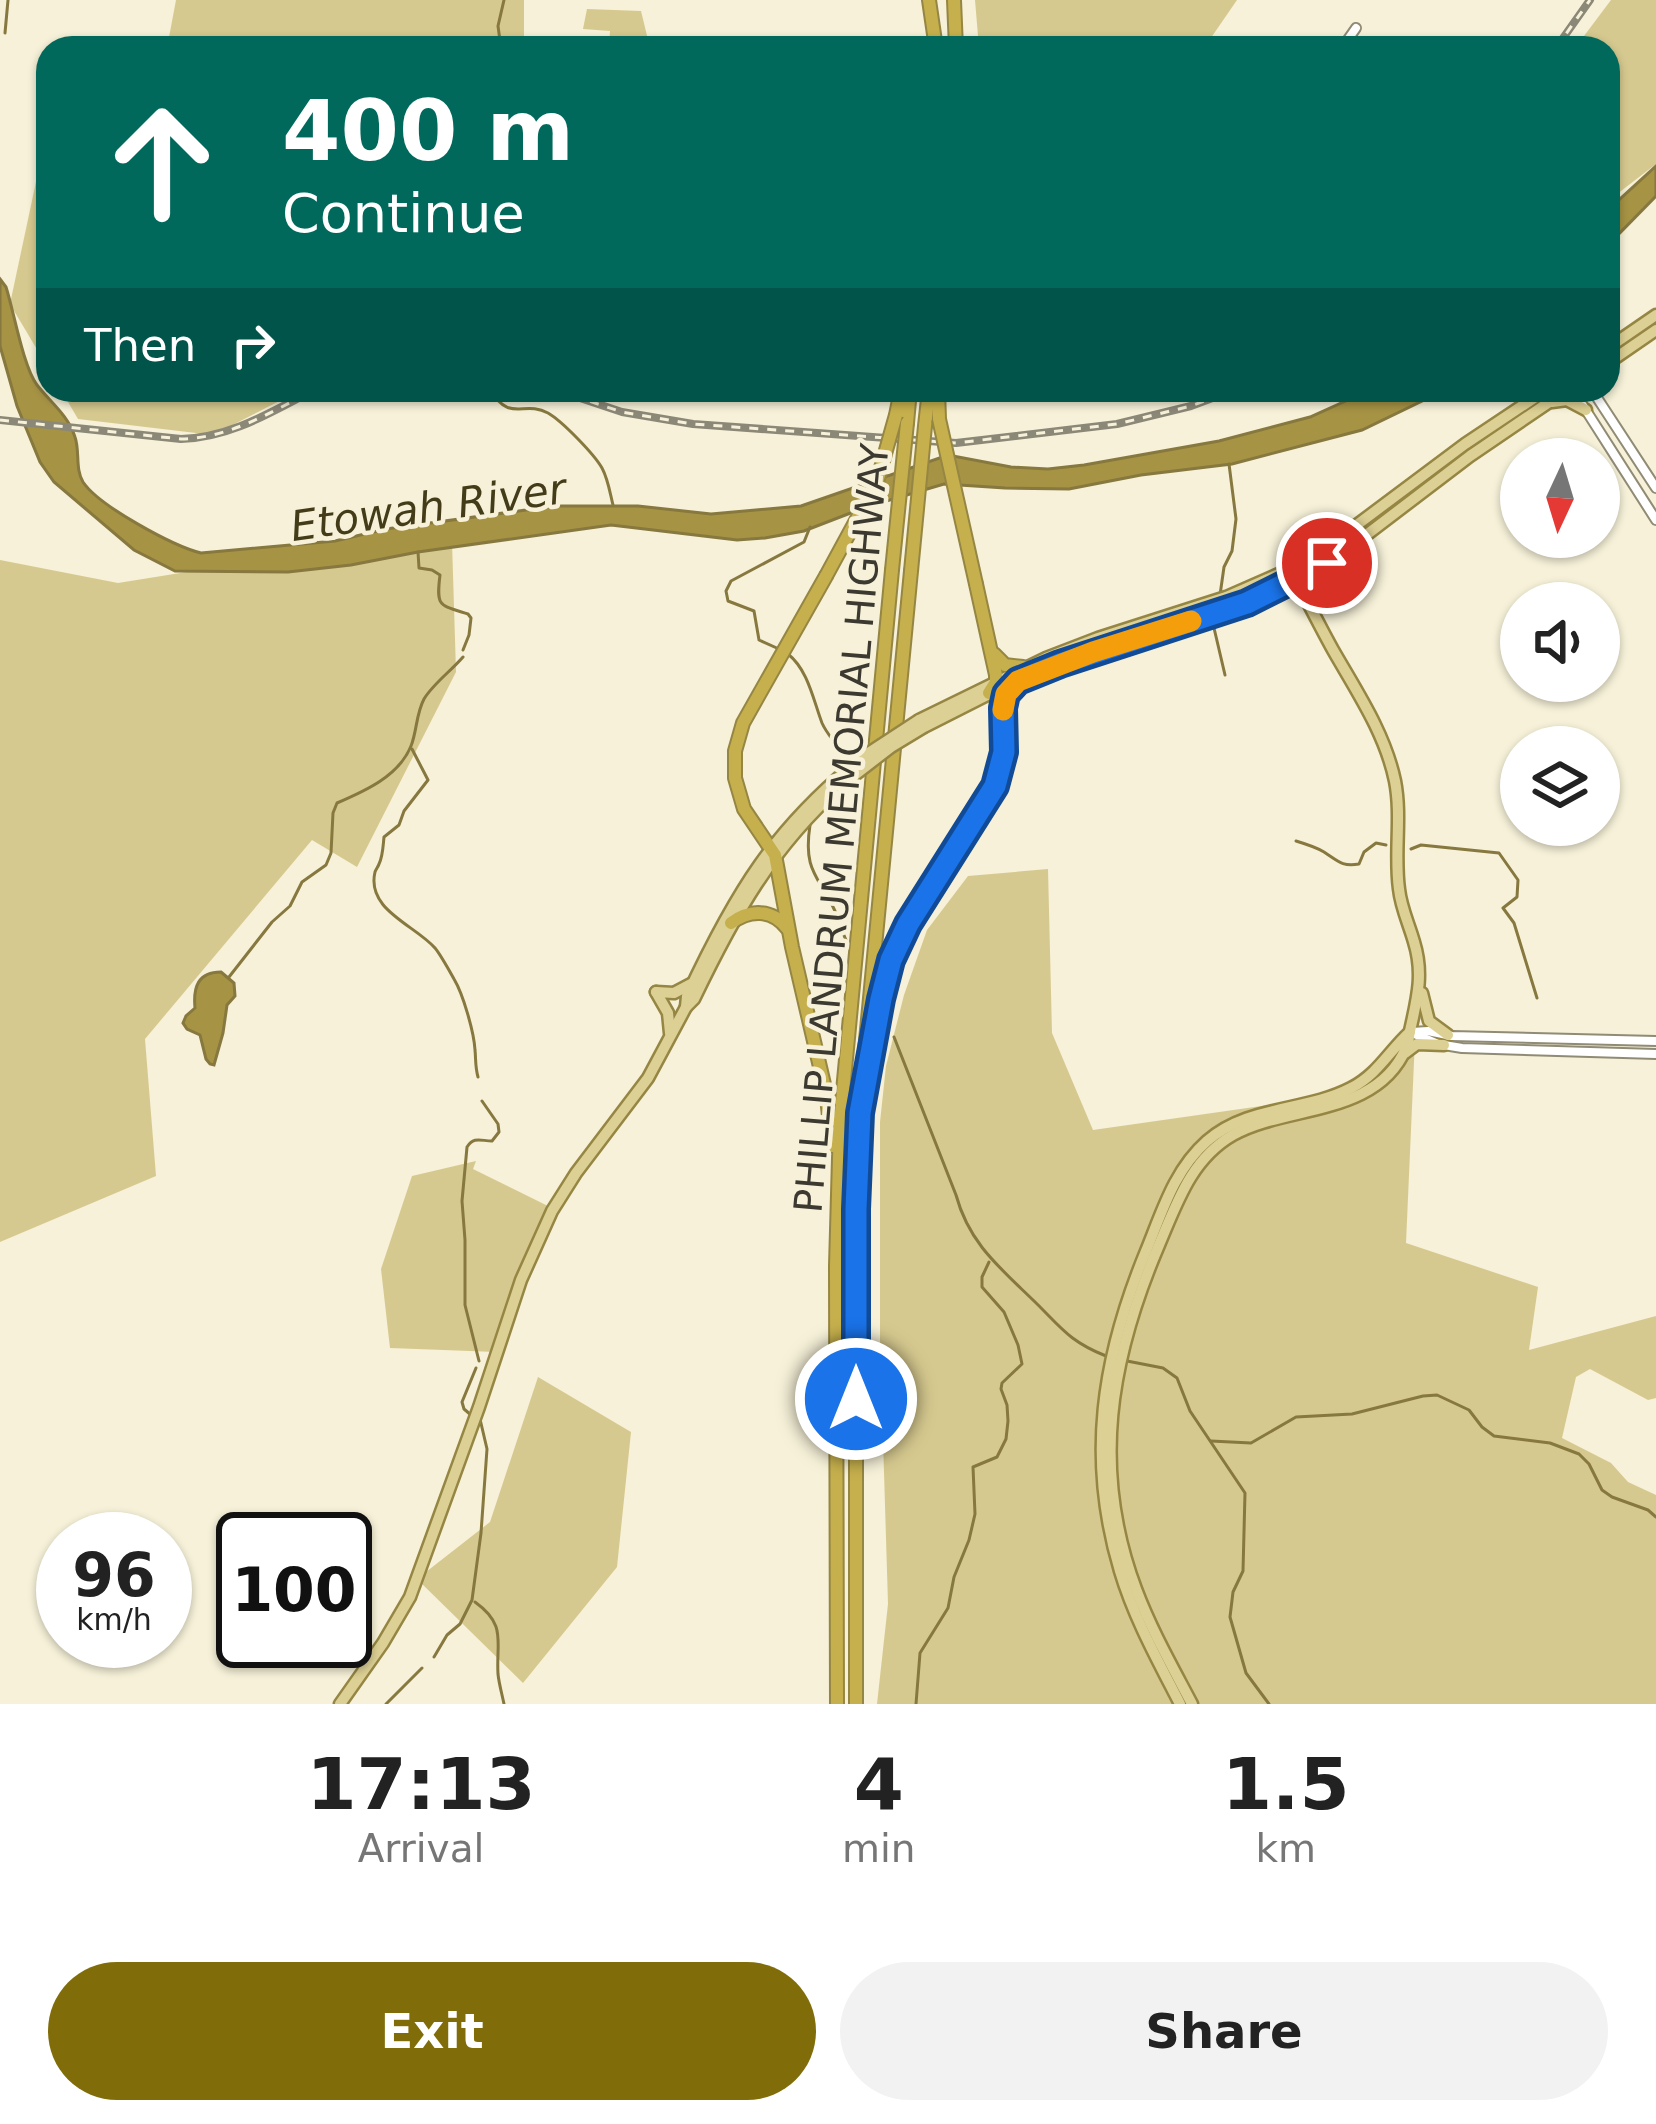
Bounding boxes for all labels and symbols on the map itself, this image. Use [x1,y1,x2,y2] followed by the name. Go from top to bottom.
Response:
[1500,438,1620,558] north arrow
[785,442,898,1214] street label: PHILLIP LANDRUM MEMORIAL HIGHWAY
[287,464,572,551] water label: Etowah River
[1276,512,1378,614] pin
[793,1336,919,1462] position arrow
[216,1512,372,1668] speed limit sign: 100

